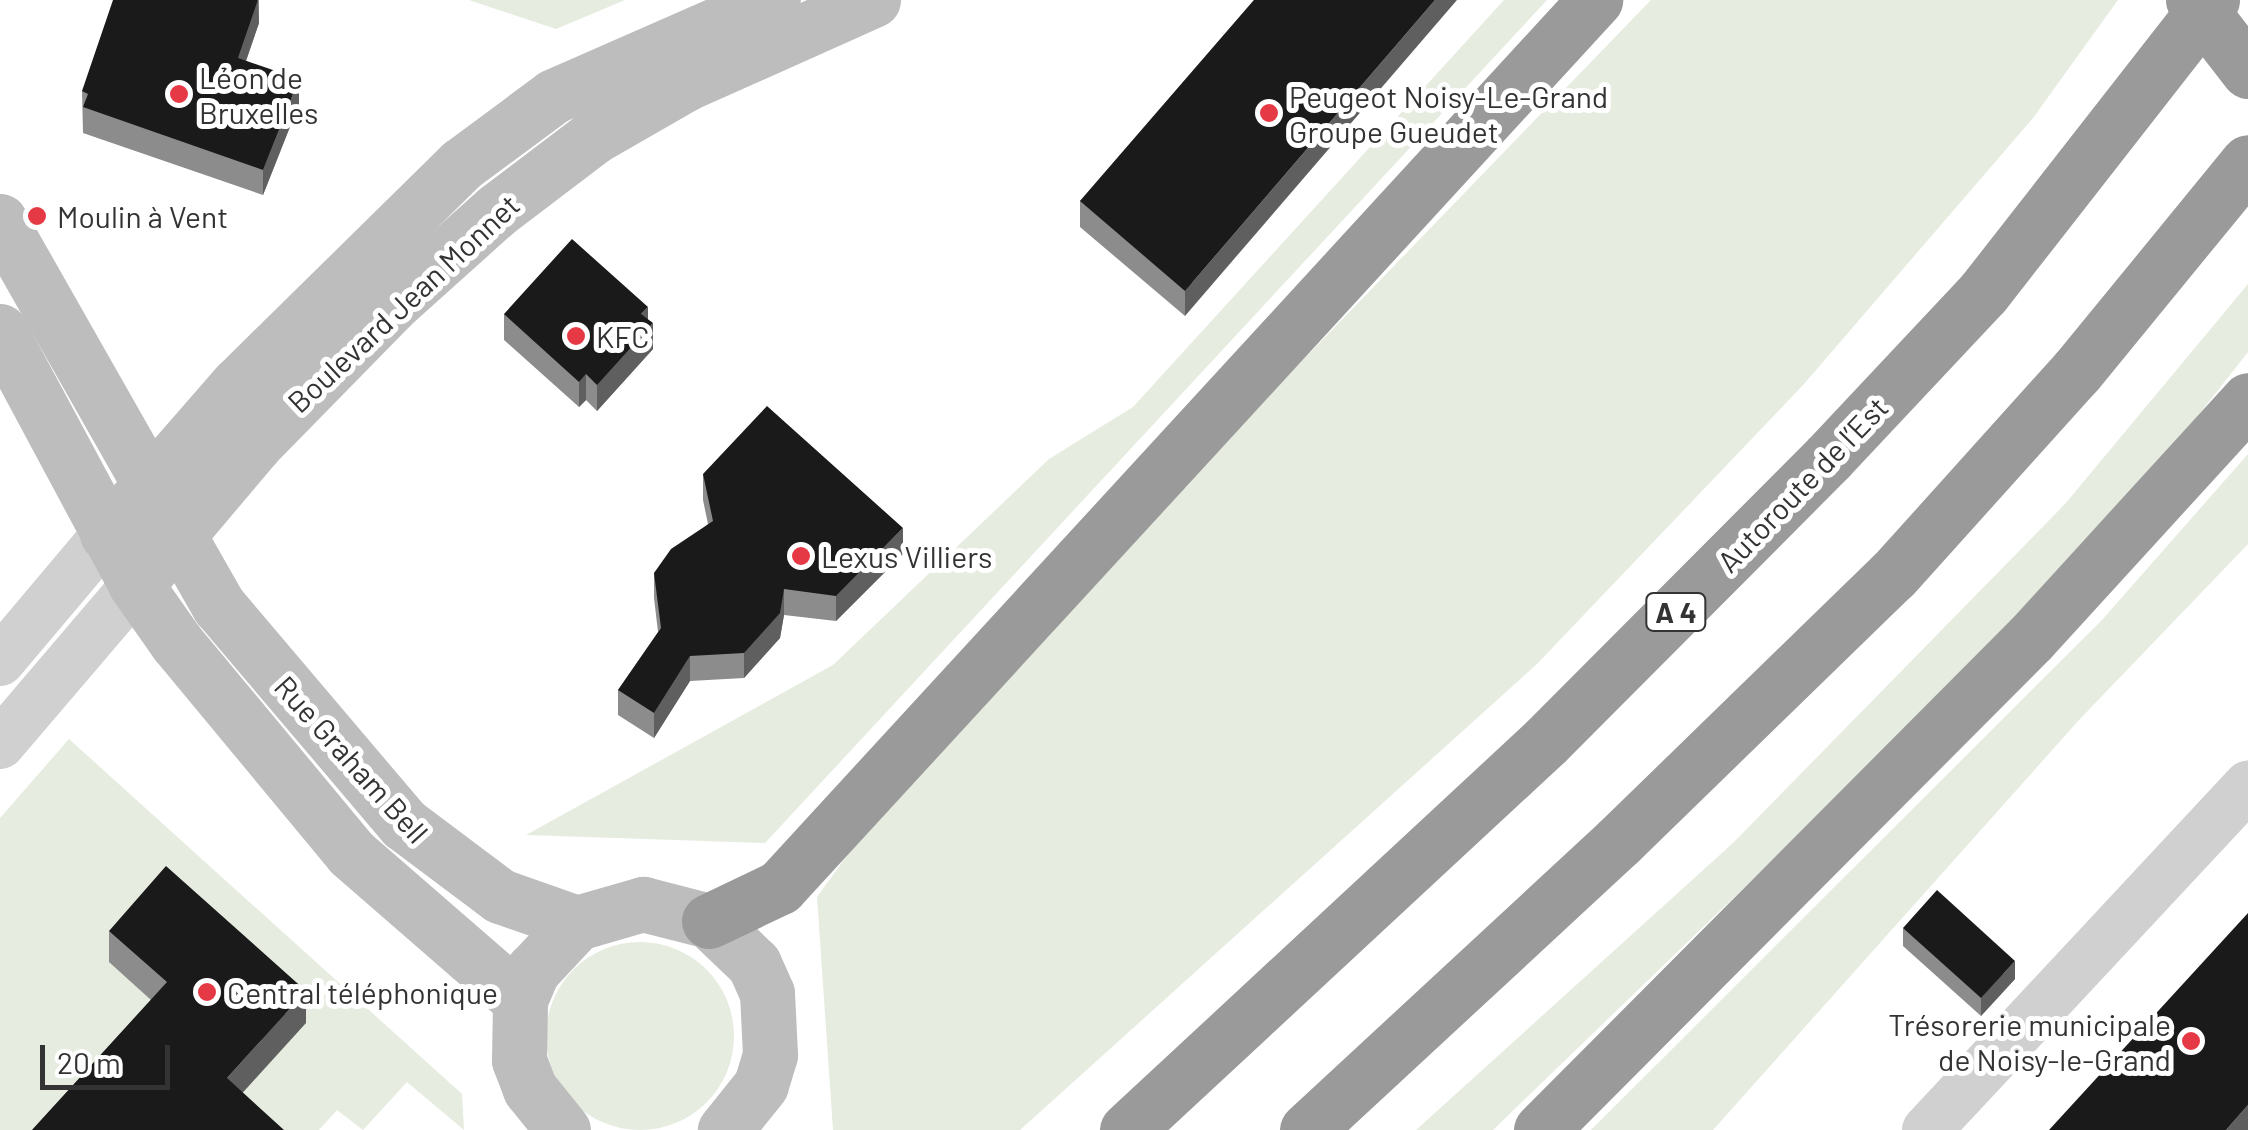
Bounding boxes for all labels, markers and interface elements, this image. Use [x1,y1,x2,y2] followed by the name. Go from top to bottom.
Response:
[199,59,318,130] place label: Léon de Bruxelles
[1289,78,1608,148] place label: Peugeot Noisy-Le-Grand Groupe Gueudet
[168,83,190,105] marker: Léon de Bruxelles
[1258,102,1280,124] marker: Peugeot Noisy-Le-Grand Groupe Gueudet
[280,186,526,420] street label: Boulevard Jean Monnet
[57,198,228,234] place label: Moulin à Vent
[26,205,48,227] marker: Moulin à Vent
[596,318,649,354] place label: KFC
[565,325,587,347] marker: KFC
[1709,389,1895,579] street label: Autoroute de l’Est
[821,538,992,574] place label: Lexus Villiers
[790,545,812,567] marker: Lexus Villiers
[1644,589,1708,635] road number: A 4
[268,668,436,850] street label: Rue Graham Bell
[227,974,498,1010] place label: Central téléphonique
[196,981,218,1003] marker: Central téléphonique
[1888,1006,2171,1076] place label: Trésorerie municipale de Noisy-le-Grand
[45,1025,175,1087] scale bar
[2180,1030,2202,1052] marker: Trésorerie municipale de Noisy-le-Grand
[57,1044,121,1080] text: 20 m

